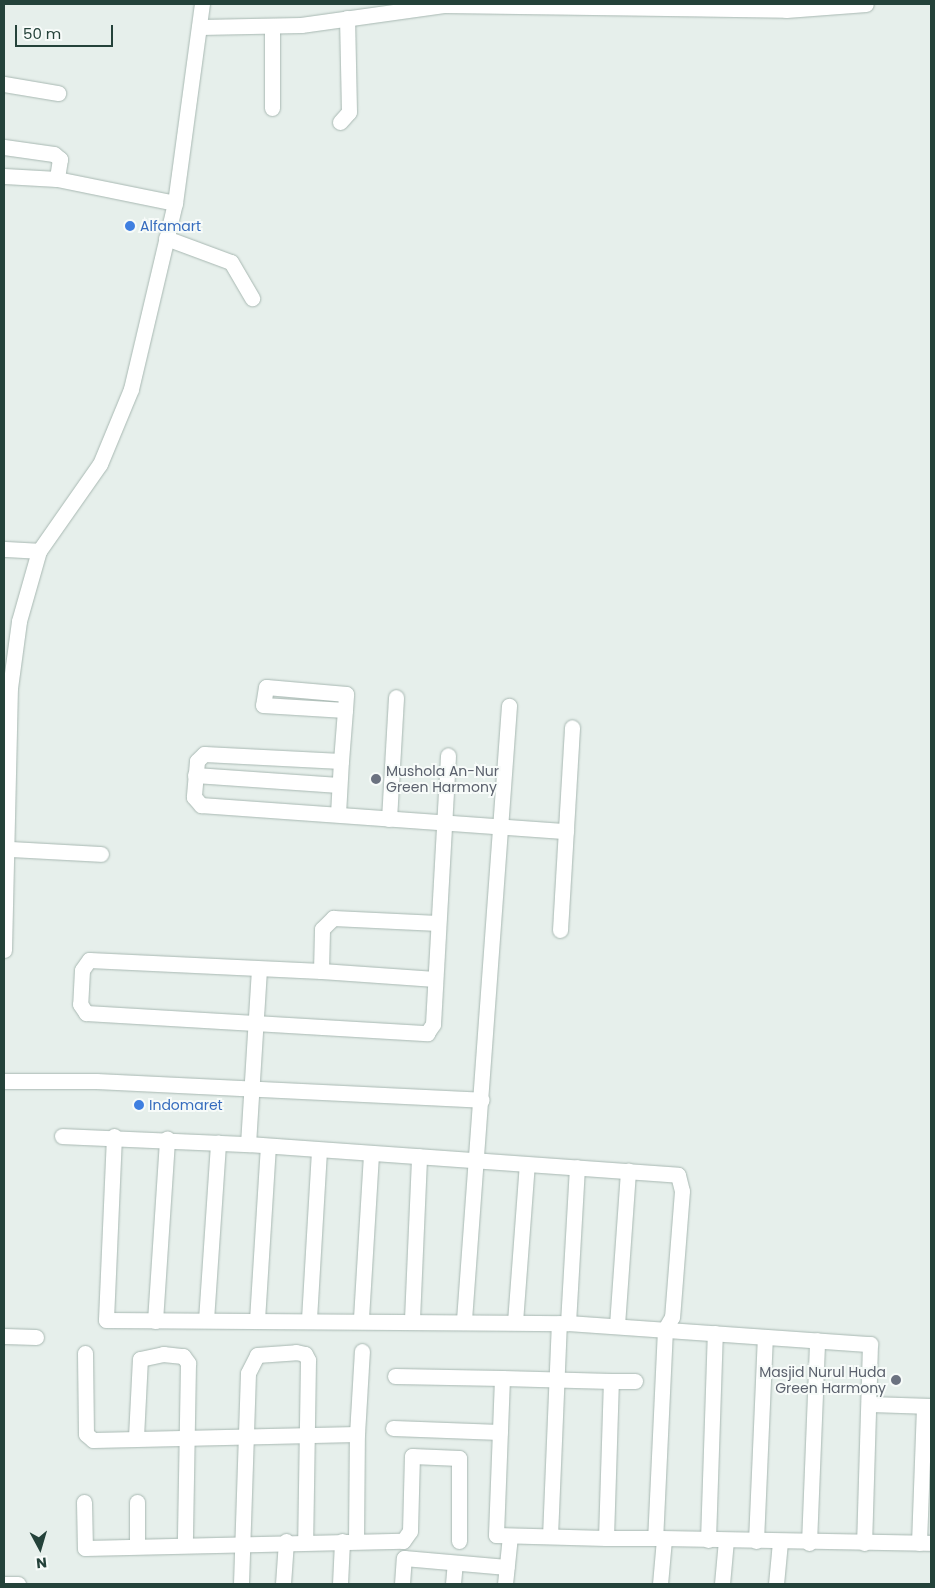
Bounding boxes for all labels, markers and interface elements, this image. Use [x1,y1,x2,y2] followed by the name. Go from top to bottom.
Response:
[18,15,115,47] scale bar
[23,23,61,44] text: 50 m
[140,218,201,234] place label: Alfamart
[124,220,136,232] marker: Alfamart
[386,763,499,796] place label: Mushola An-Nur Green Harmony
[370,773,382,785] marker: Mushola An-Nur Green Harmony
[149,1097,223,1113] place label: Indomaret
[133,1099,145,1111] marker: Indomaret
[759,1364,886,1396] place label: Masjid Nurul Huda Green Harmony
[890,1374,902,1386] marker: Masjid Nurul Huda Green Harmony
[15,1523,65,1573] north arrow
[35,1552,48,1573] text: N

